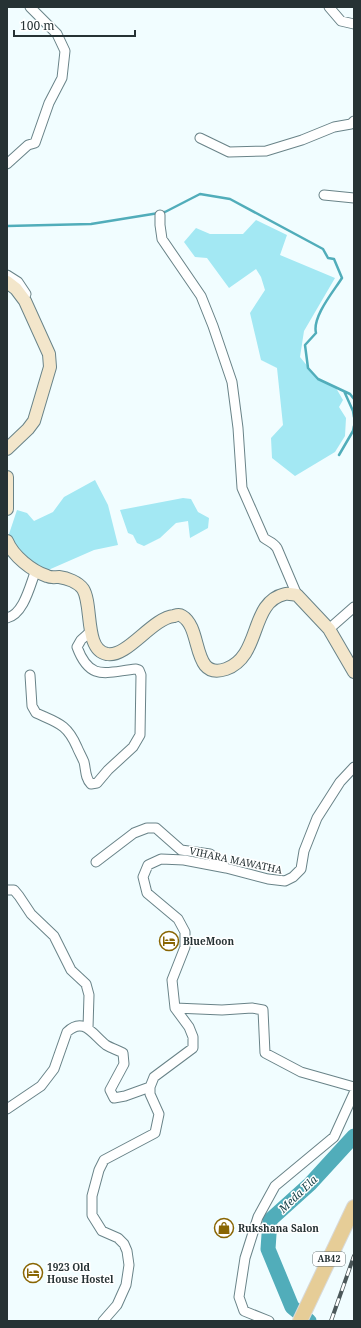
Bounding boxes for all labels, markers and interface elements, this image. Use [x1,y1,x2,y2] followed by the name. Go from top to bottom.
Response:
[14,12,135,38] scale bar
[20,17,55,34] text: 100 m
[188,843,285,877] street label: VIHARA MAWATHA
[158,930,180,952] hotel icon: BlueMoon
[183,934,234,948] place label: BlueMoon
[274,1171,321,1216] water label: Meda Ela
[213,1217,235,1239] shop icon: Rukshana Salon
[238,1221,319,1235] place label: Rukshana Salon
[313,1252,345,1266] road number: AB42
[47,1260,114,1286] place label: 1923 Old House Hostel
[22,1262,44,1284] hotel icon: 1923 Old House Hostel

